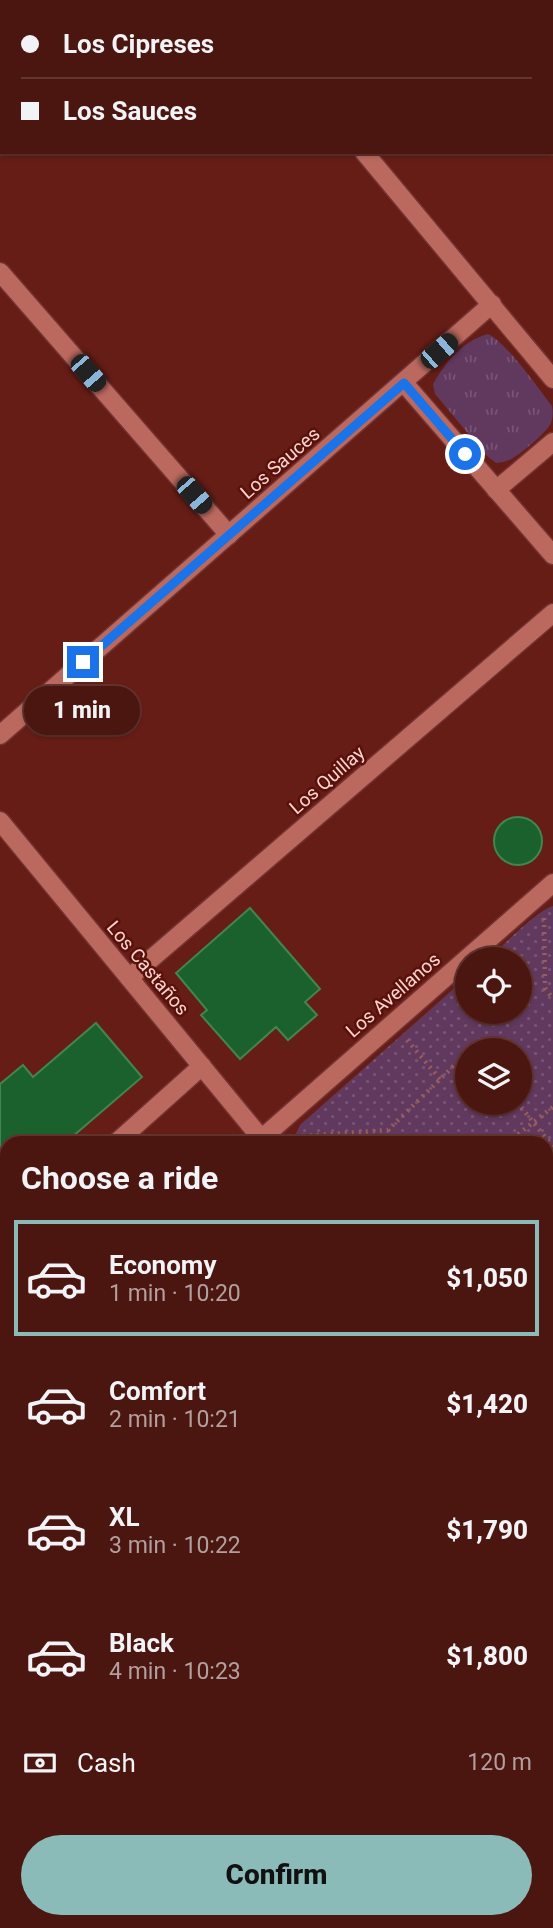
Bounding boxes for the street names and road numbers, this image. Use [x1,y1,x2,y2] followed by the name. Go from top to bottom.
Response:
[236,422,324,504] street label: Los Sauces
[285,741,369,819] street label: Los Quillay
[102,916,194,1020] street label: Los Castaños
[341,948,445,1042] street label: Los Avellanos

